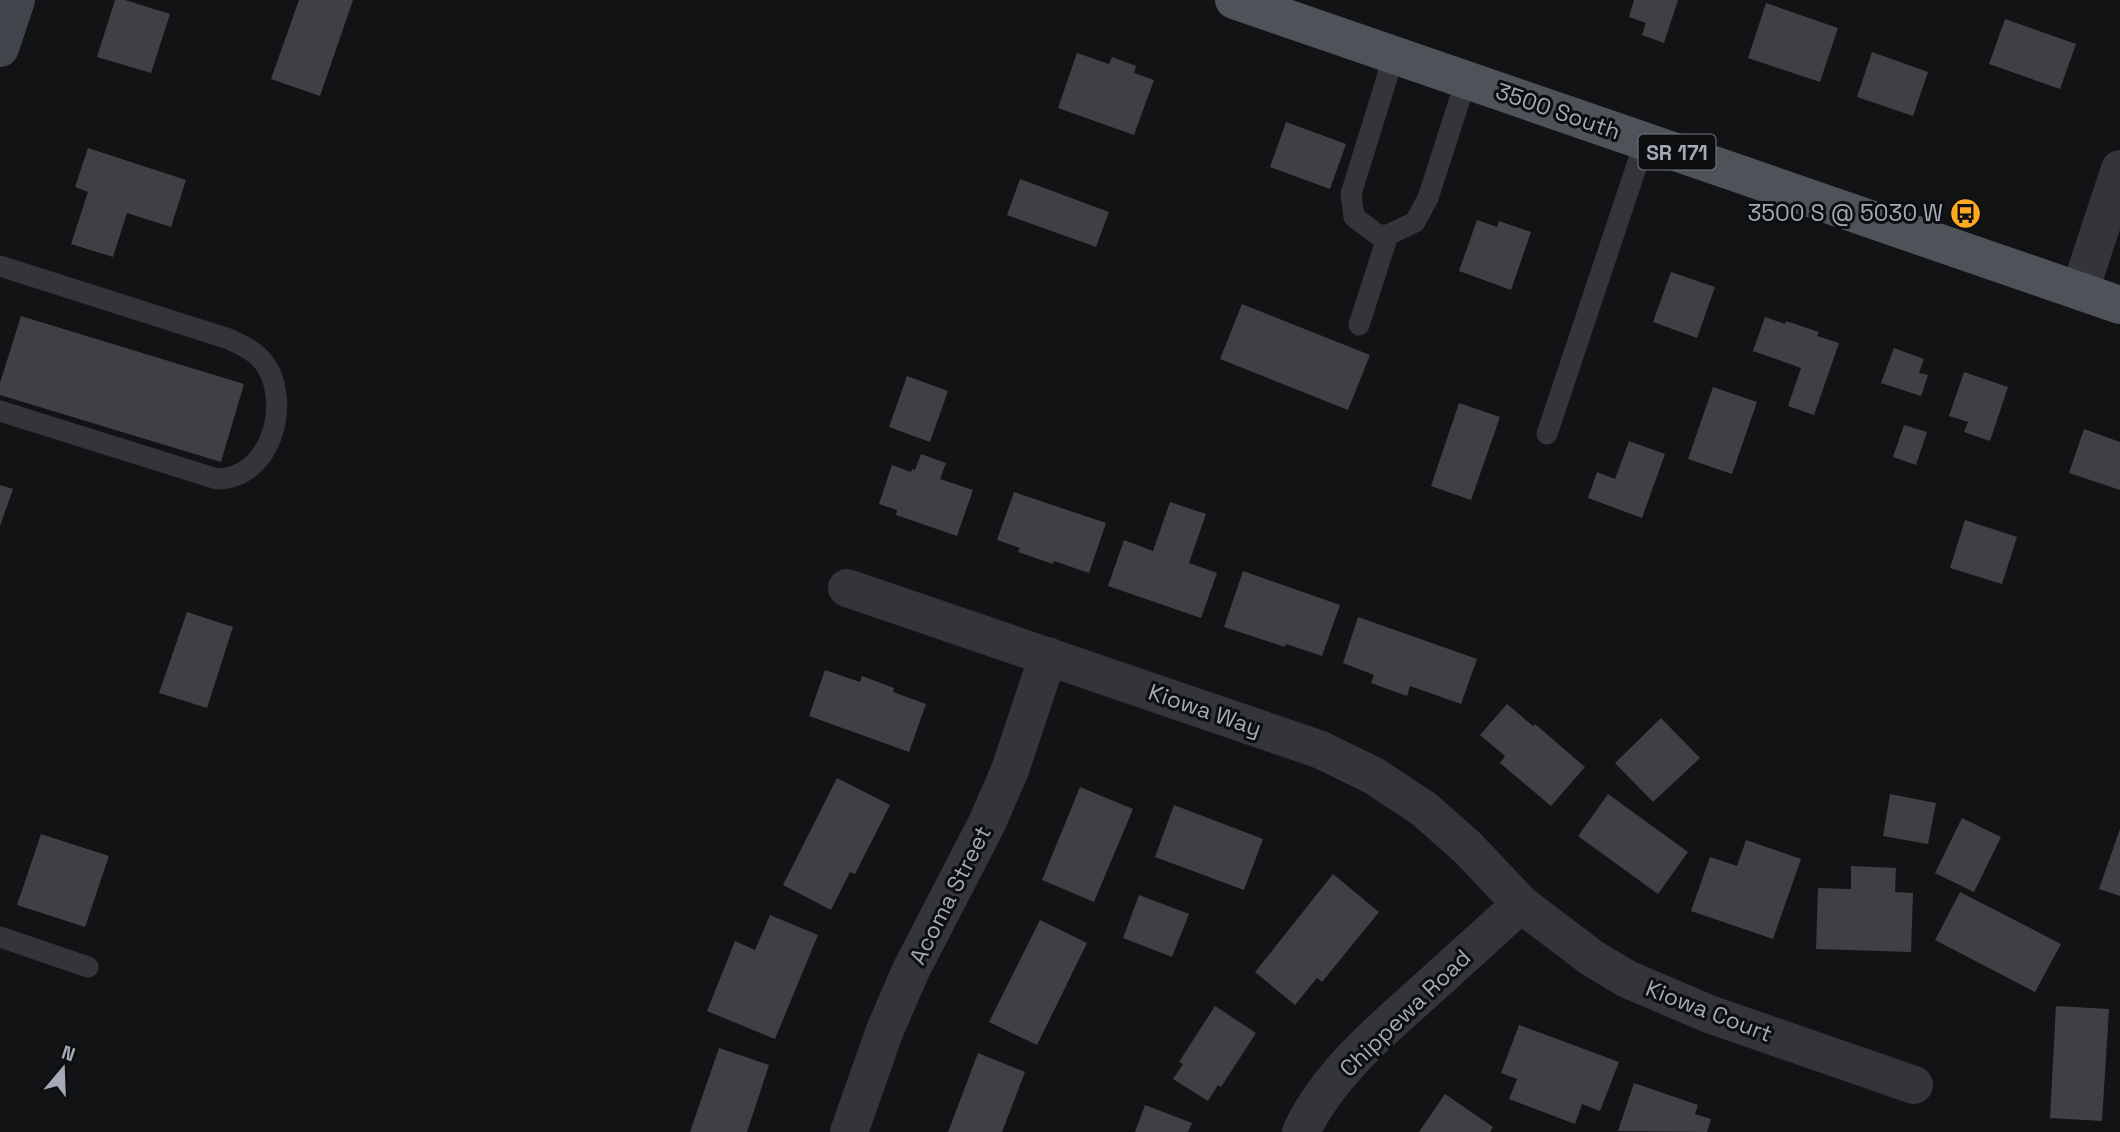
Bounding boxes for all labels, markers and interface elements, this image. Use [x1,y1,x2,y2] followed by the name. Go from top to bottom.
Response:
[1492,76,1624,146] street label: 3500 South
[1638,134,1716,170] road number: SR 171
[1949,196,1983,230] bus stop icon: 3500 S @ 5030 W
[1747,198,1943,228] place label: 3500 S @ 5030 W
[1144,677,1266,743] street label: Kiowa Way
[902,821,998,969] street label: Acoma Street
[1333,943,1477,1083] street label: Chippewa Road
[1641,973,1777,1049] street label: Kiowa Court
[28,1034,98,1104] north arrow
[58,1040,78,1067] text: N

